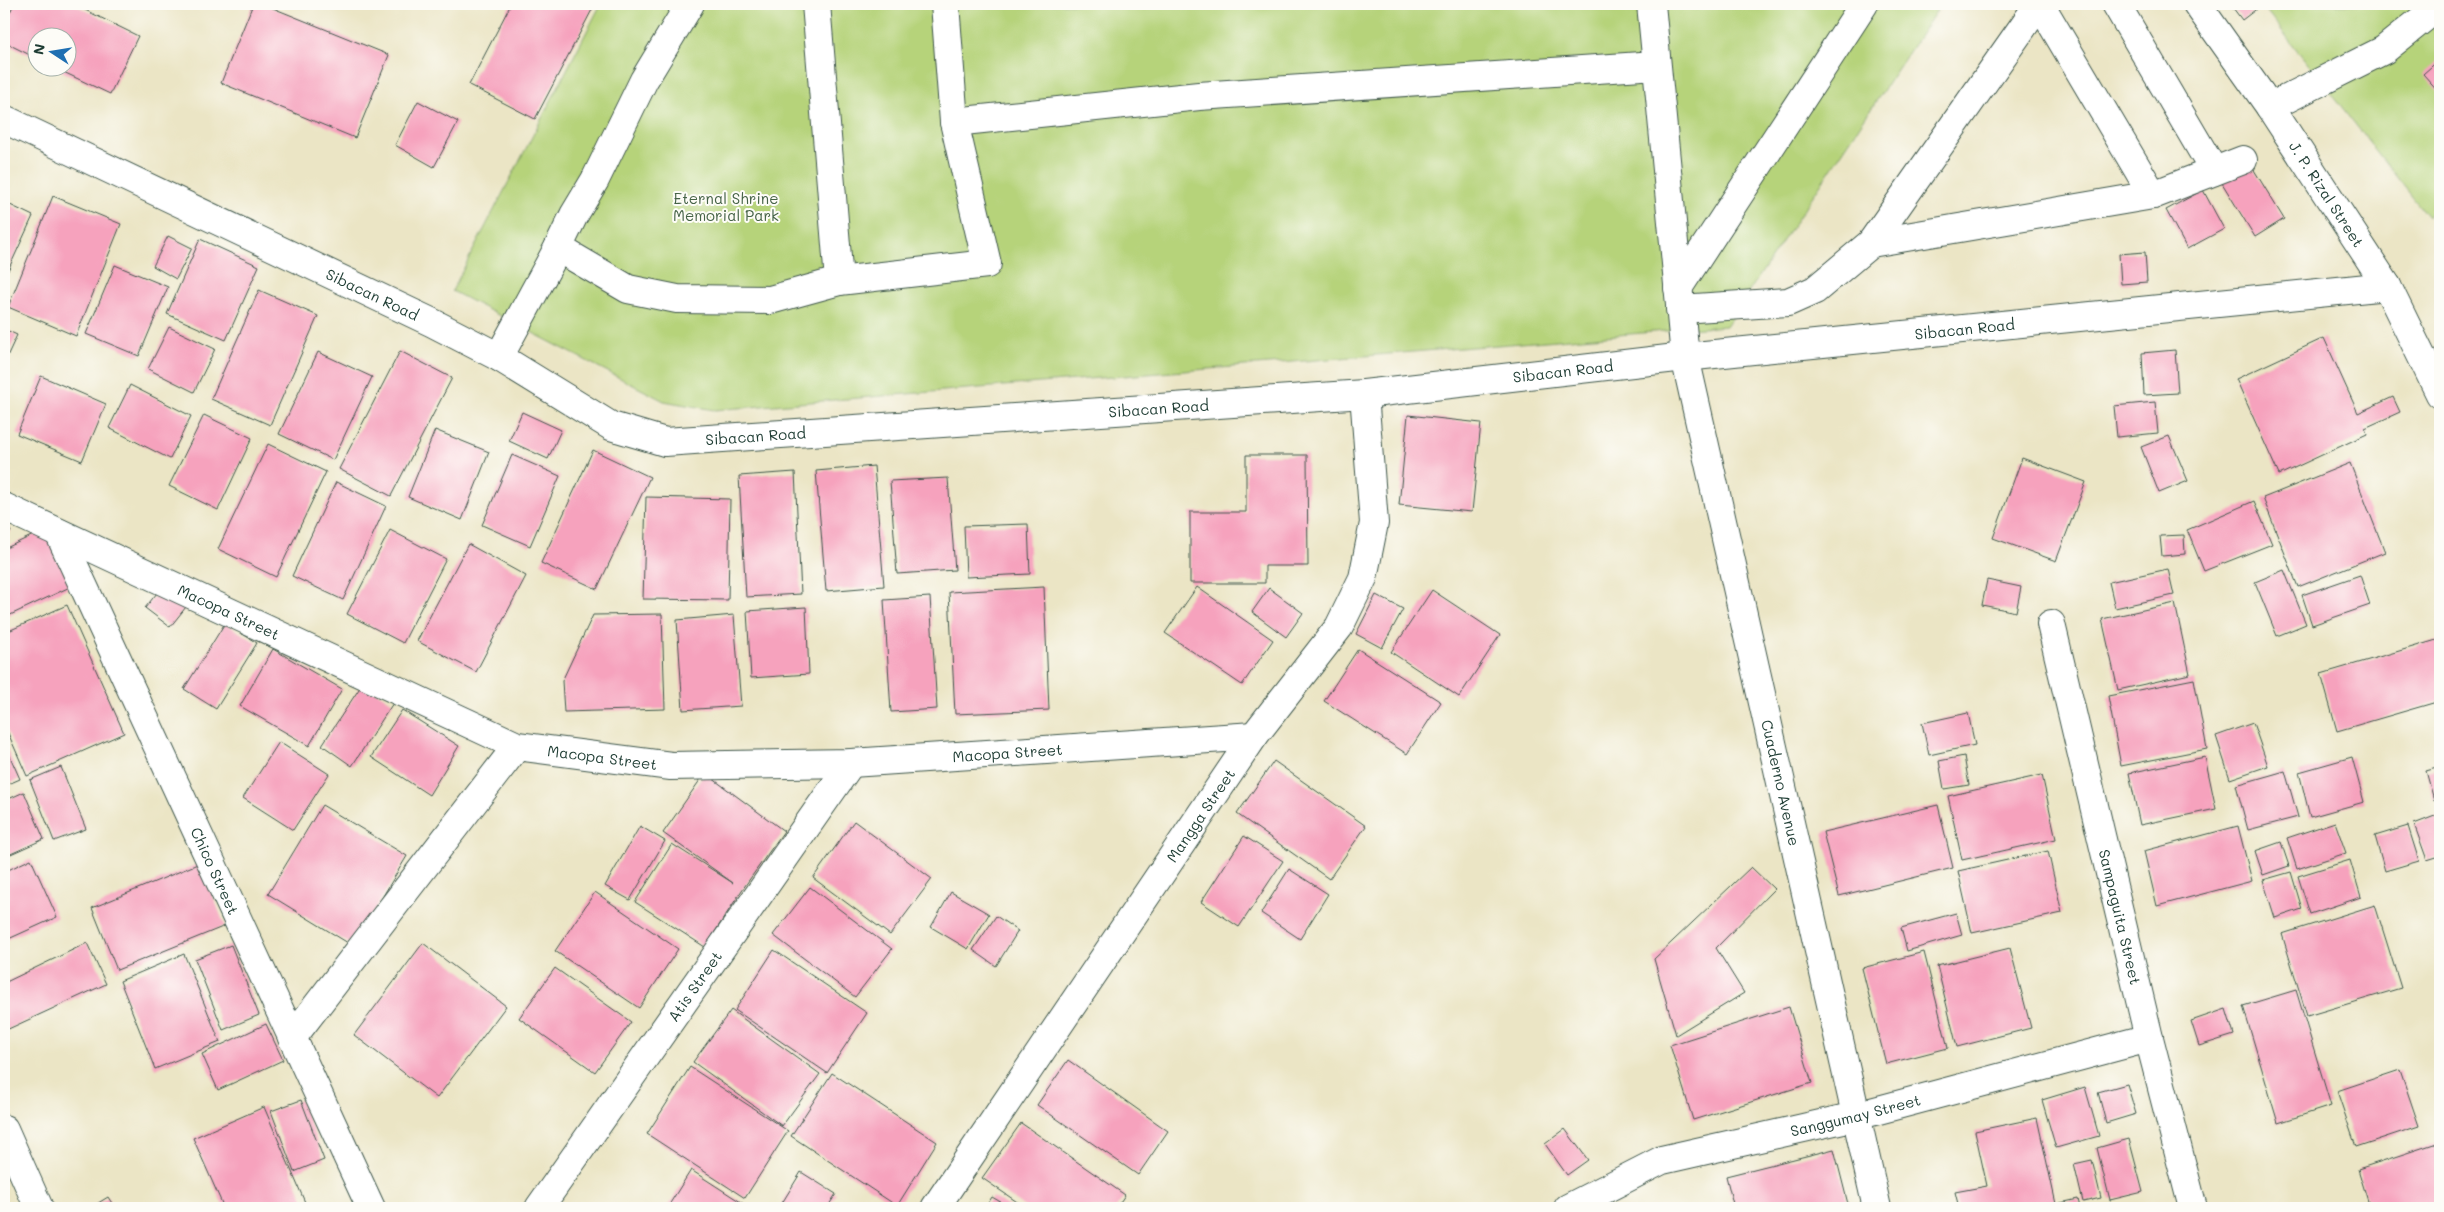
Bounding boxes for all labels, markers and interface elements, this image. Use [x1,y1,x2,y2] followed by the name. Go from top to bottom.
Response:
[28,28,78,78] north arrow
[28,42,49,56] text: N
[2285,137,2369,251] street label: J. P. Rizal Street
[673,188,779,225] park label: Eternal Shrine Memorial Park
[323,264,422,325] street label: Sibacan Road
[1914,314,2016,344] street label: Sibacan Road
[1512,355,1614,387] street label: Sibacan Road
[1108,395,1210,422] street label: Sibacan Road
[705,422,807,449] street label: Sibacan Road
[175,579,283,644] street label: Macopa Street
[1757,718,1805,848] street label: Cuaderno Avenue
[952,739,1063,766] street label: Macopa Street
[546,740,658,774] street label: Macopa Street
[1162,765,1239,866] street label: Mangga Street
[186,824,244,918] street label: Chico Street
[2095,847,2146,987] street label: Sampaguita Street
[663,947,726,1025] street label: Atis Street
[1788,1089,1923,1141] street label: Sanggumay Street

